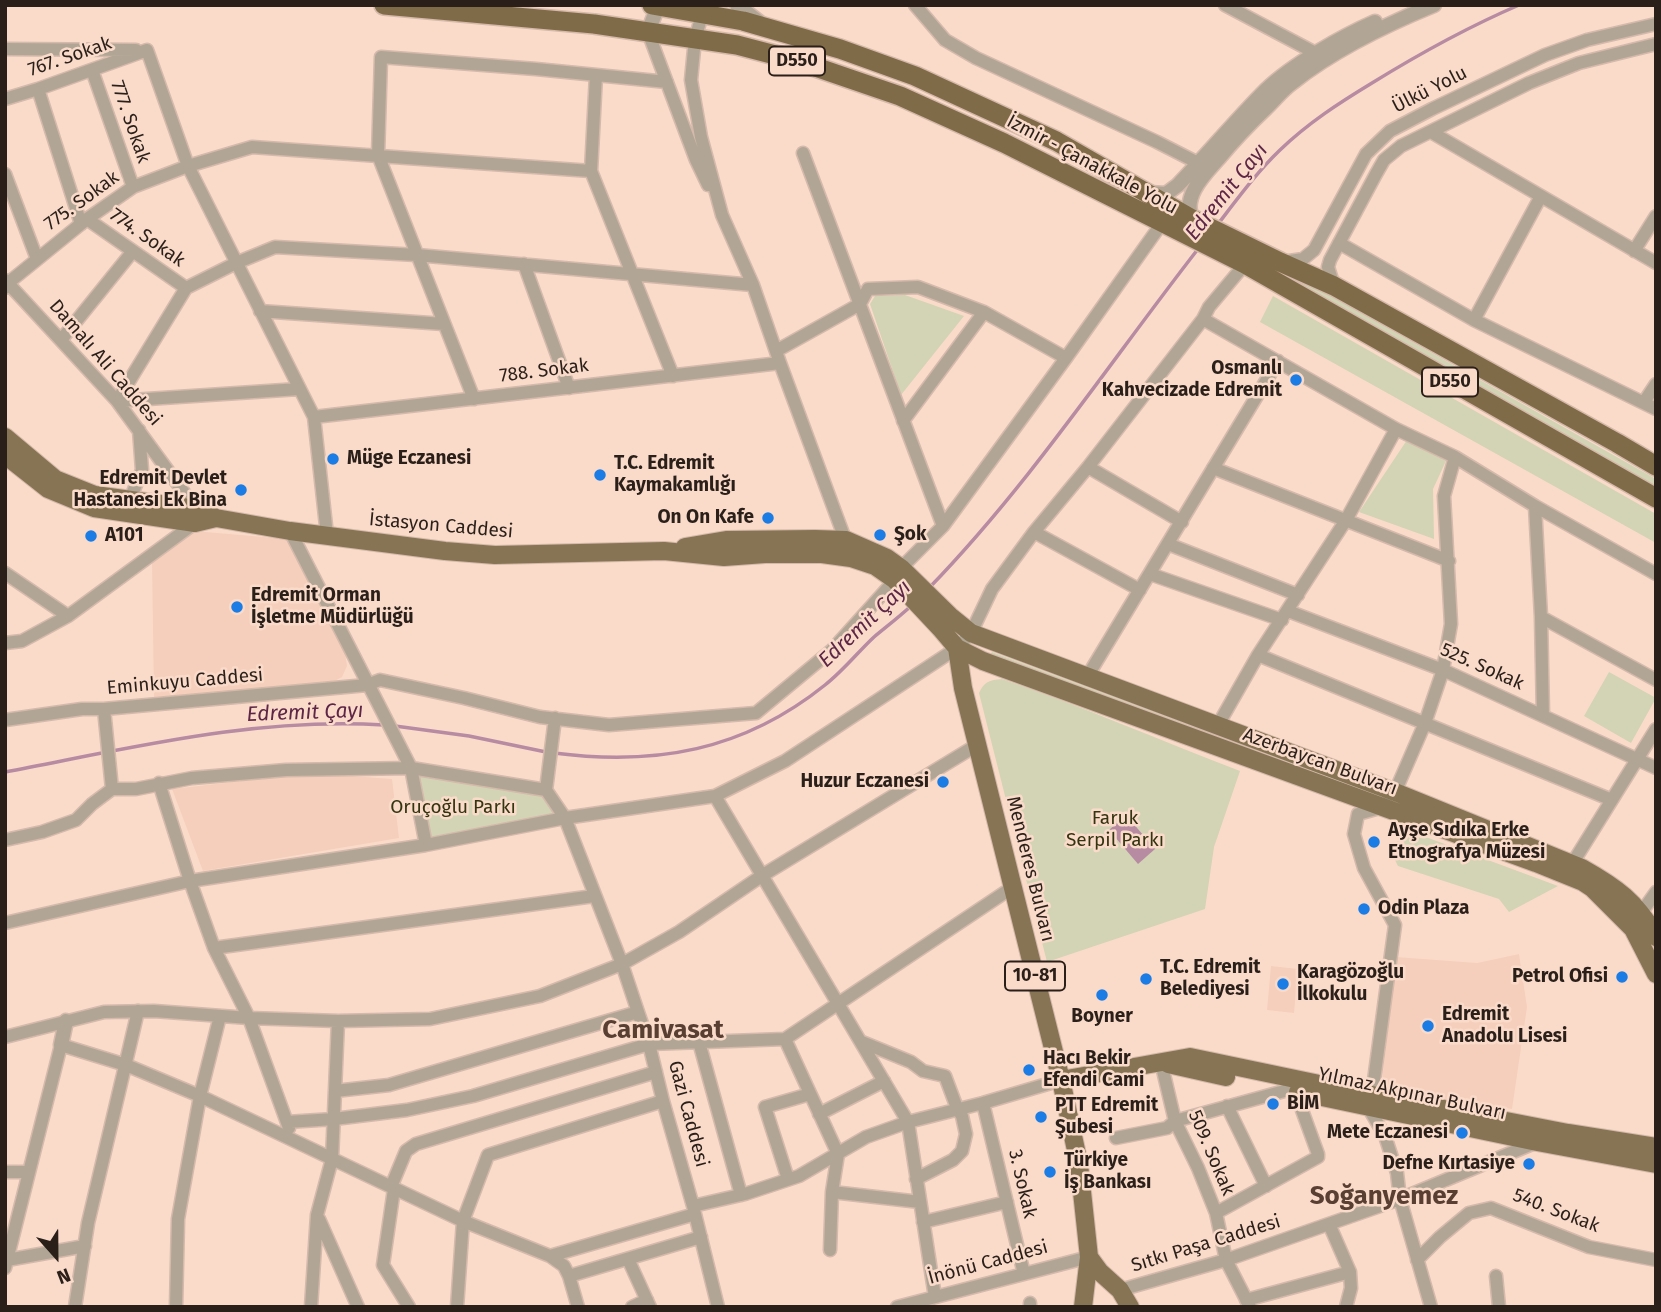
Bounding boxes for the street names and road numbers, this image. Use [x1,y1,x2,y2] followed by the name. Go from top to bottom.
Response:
[25,32,115,82] street label: 767. Sokak
[769,46,825,76] road number: D550
[1389,61,1471,119] street label: Ülkü Yolu
[105,78,155,166] street label: 777. Sokak
[1003,110,1181,220] street label: İzmir - Çanakkale Yolu
[40,166,124,236] street label: 775. Sokak
[105,204,189,272] street label: 774. Sokak
[44,295,166,431] street label: Damalı Ali Caddesi
[498,354,590,388] street label: 788. Sokak
[1422,368,1478,396] road number: D550
[368,508,514,544] street label: İstasyon Caddesi
[1437,639,1527,695] street label: 525. Sokak
[106,664,264,700] street label: Eminkuyu Caddesi
[1240,723,1400,801] street label: Azerbaycan Bulvarı
[1001,794,1059,944] street label: Menderes Bulvarı
[1005,961,1065,990] road number: 10-81
[663,1058,713,1170] street label: Gazi Caddesi
[1316,1063,1508,1125] street label: Yılmaz Akpınar Bulvarı
[1183,1107,1239,1199] street label: 509. Sokak
[1003,1147,1041,1221] street label: 3. Sokak
[1510,1184,1602,1238] street label: 540. Sokak
[1129,1210,1283,1278] street label: Sıtkı Paşa Caddesi
[926,1236,1050,1290] street label: İnönü Caddesi

